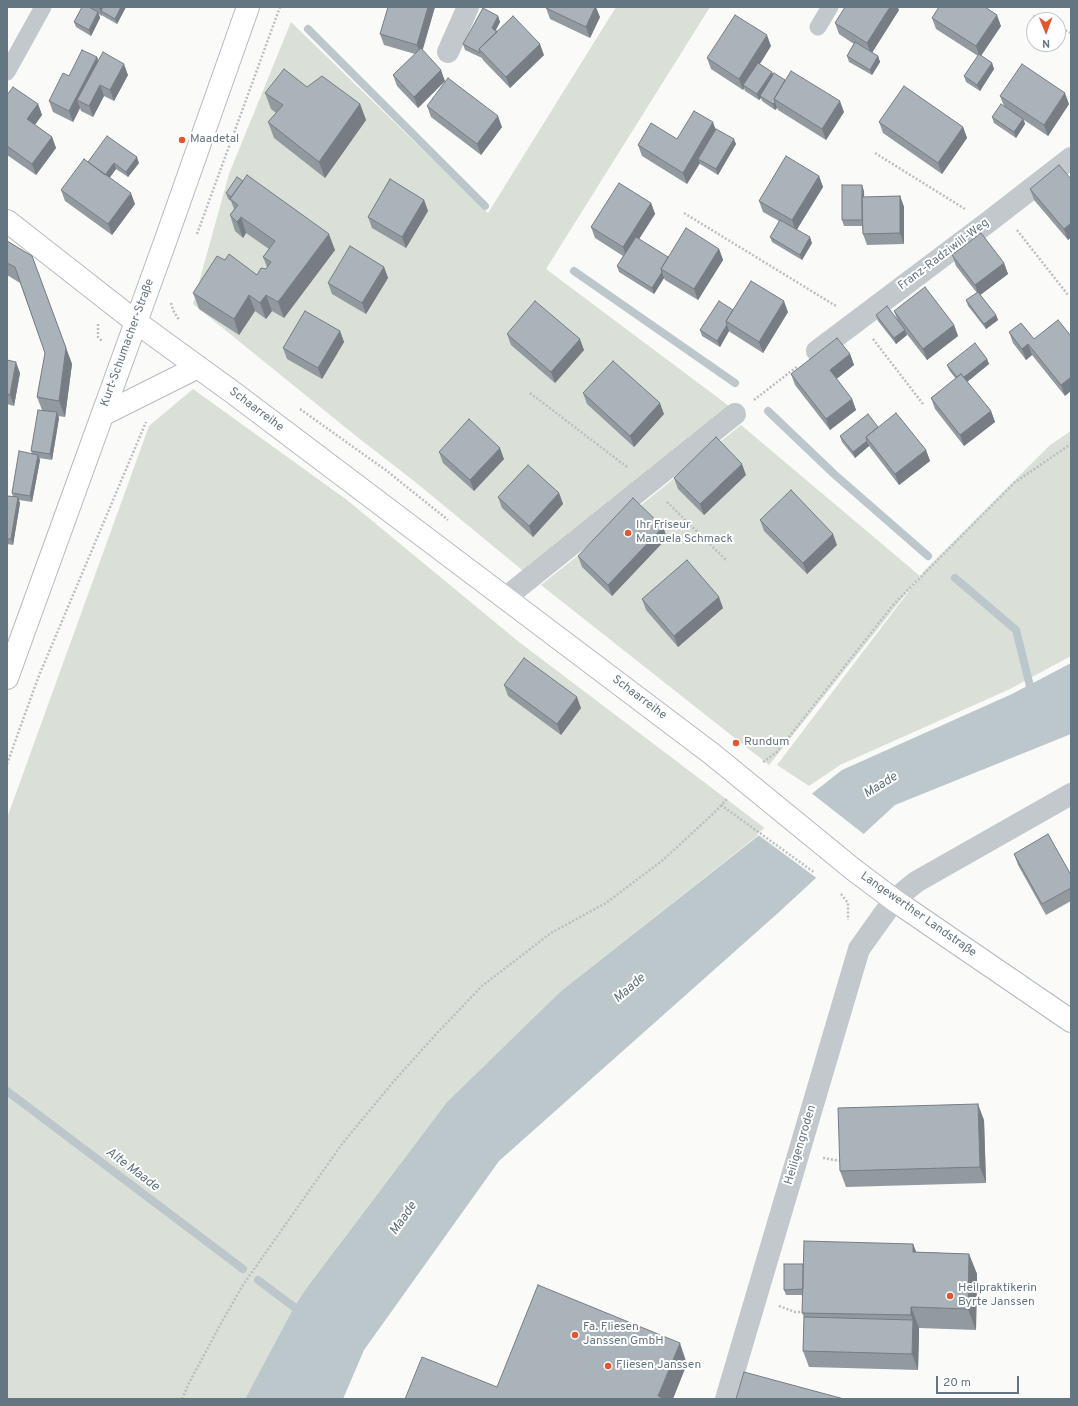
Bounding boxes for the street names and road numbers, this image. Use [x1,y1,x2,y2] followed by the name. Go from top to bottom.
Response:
[896,216,992,294] street label: Franz-Radziwill-Weg
[98,277,158,409] street label: Kurt-Schumacher-Straße
[226,385,286,435] street label: Schaarreihe
[609,673,669,723] street label: Schaarreihe
[857,869,979,961] street label: Langewerther Landstraße
[782,1103,820,1187] street label: Heiligengroden

